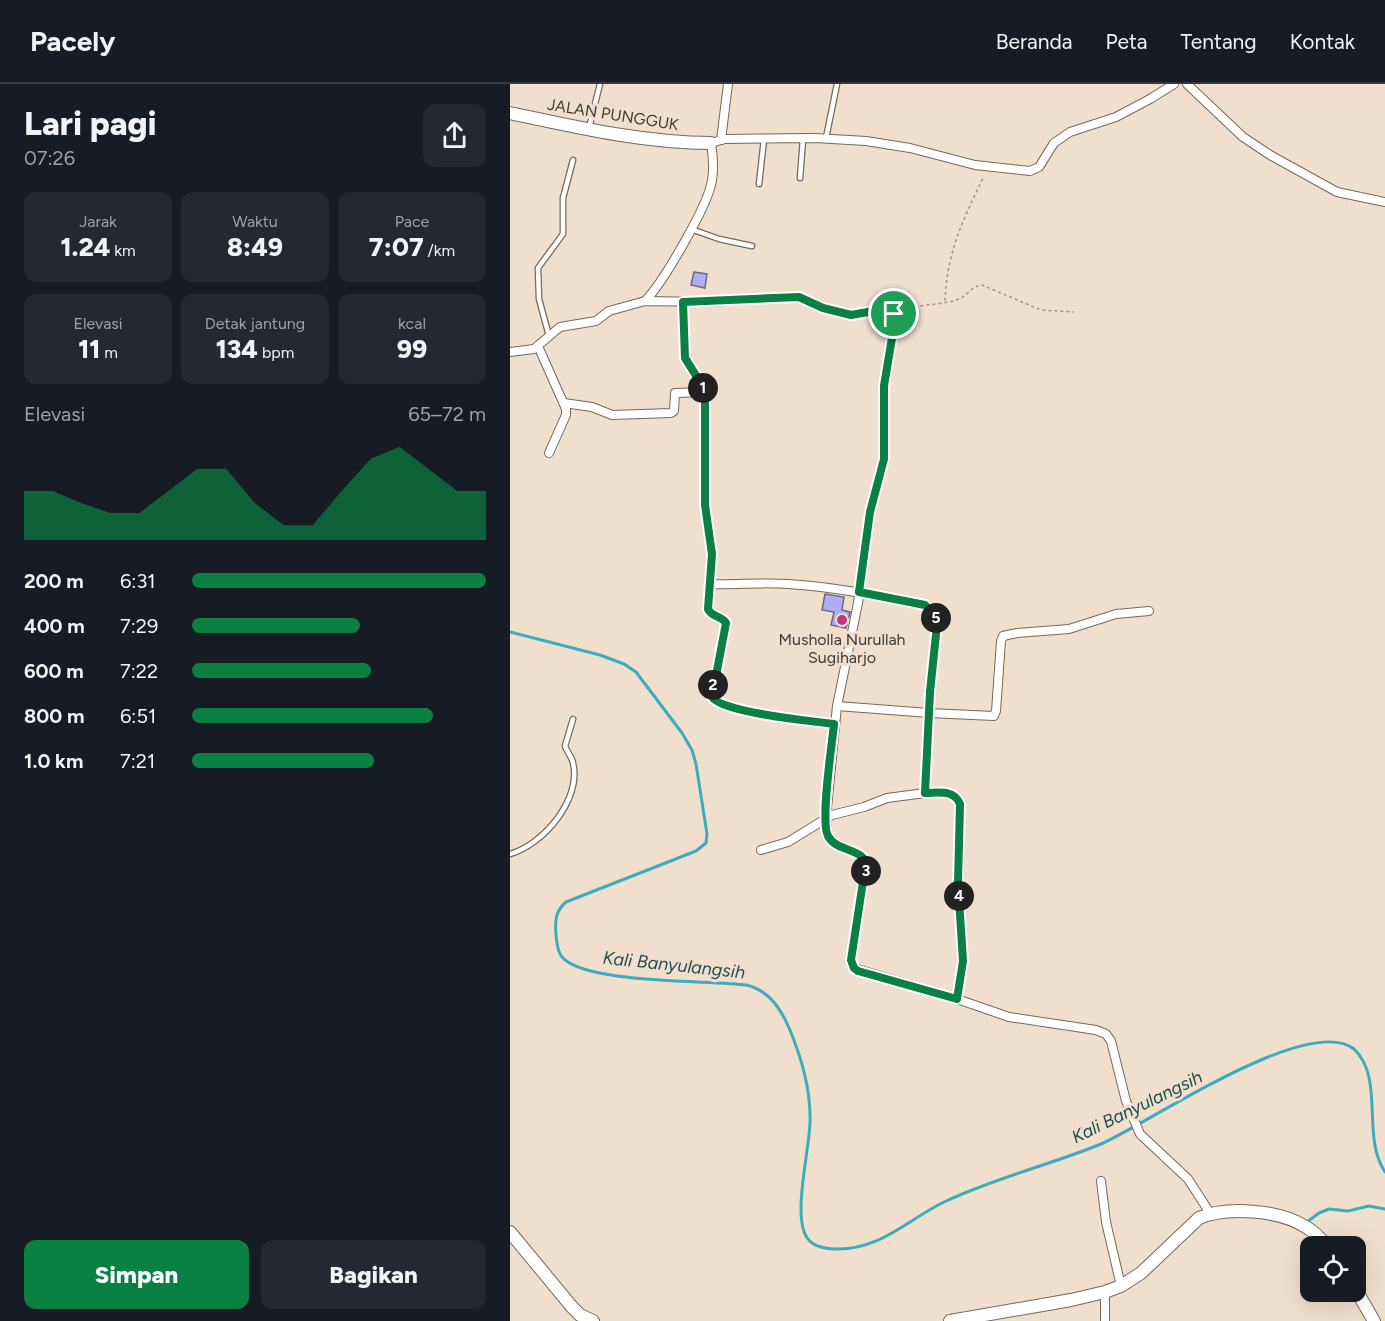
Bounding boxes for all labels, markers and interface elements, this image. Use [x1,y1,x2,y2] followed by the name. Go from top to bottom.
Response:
[30,24,115,58] text: Pacely
[996,29,1073,54] text: Beranda
[1106,29,1148,54] text: Peta
[1181,29,1257,54] text: Tentang
[1290,29,1355,54] text: Kontak
[546,95,680,134] street label: JALAN PUNGGUK
[24,104,157,143] text: Lari pagi
[423,104,486,167] button: share
[24,146,75,170] text: 07:26
[79,212,117,231] text: Jarak
[232,212,278,231] text: Waktu
[395,212,429,231] text: Pace
[60,231,110,263] text: 1.24
[227,231,283,263] text: 8:49
[369,231,424,263] text: 7:07
[110,241,136,260] text: km
[424,241,455,260] text: /km
[868,288,919,339] pin
[877,297,910,330] icon: arrive
[74,314,122,333] text: Elevasi
[205,314,305,333] text: Detak jantung
[398,314,426,333] text: kcal
[78,333,100,365] text: 11
[216,333,258,365] text: 134
[397,333,427,365] text: 99
[100,343,118,362] text: m
[258,343,294,362] text: bpm
[688,373,718,403] pin: 1
[700,378,706,397] text: 1
[24,402,85,426] text: Elevasi
[408,402,486,426] text: 65–72 m
[24,569,84,593] text: 200 m
[120,569,156,593] text: 6:31
[921,603,951,633] pin: 5
[931,608,941,627] text: 5
[835,613,849,627] marker: Musholla Nurullah Sugiharjo
[24,614,85,638] text: 400 m
[120,614,158,638] text: 7:29
[778,630,906,667] place label: Musholla Nurullah Sugiharjo
[24,659,84,683] text: 600 m
[120,659,158,683] text: 7:22
[698,670,728,700] pin: 2
[708,675,718,694] text: 2
[24,704,84,728] text: 800 m
[120,704,156,728] text: 6:51
[24,749,83,773] text: 1.0 km
[120,749,155,773] text: 7:21
[851,856,881,886] pin: 3
[862,861,870,880] text: 3
[944,881,974,911] pin: 4
[954,886,964,905] text: 4
[602,947,746,983] water label: Kali Banyulangsih
[1068,1066,1206,1148] water label: Kali Banyulangsih
[1300,1236,1366,1302] map controls
[1300,1236,1366,1302] button: locate
[24,1240,249,1309] button: Simpan
[261,1240,486,1309] button: Bagikan

